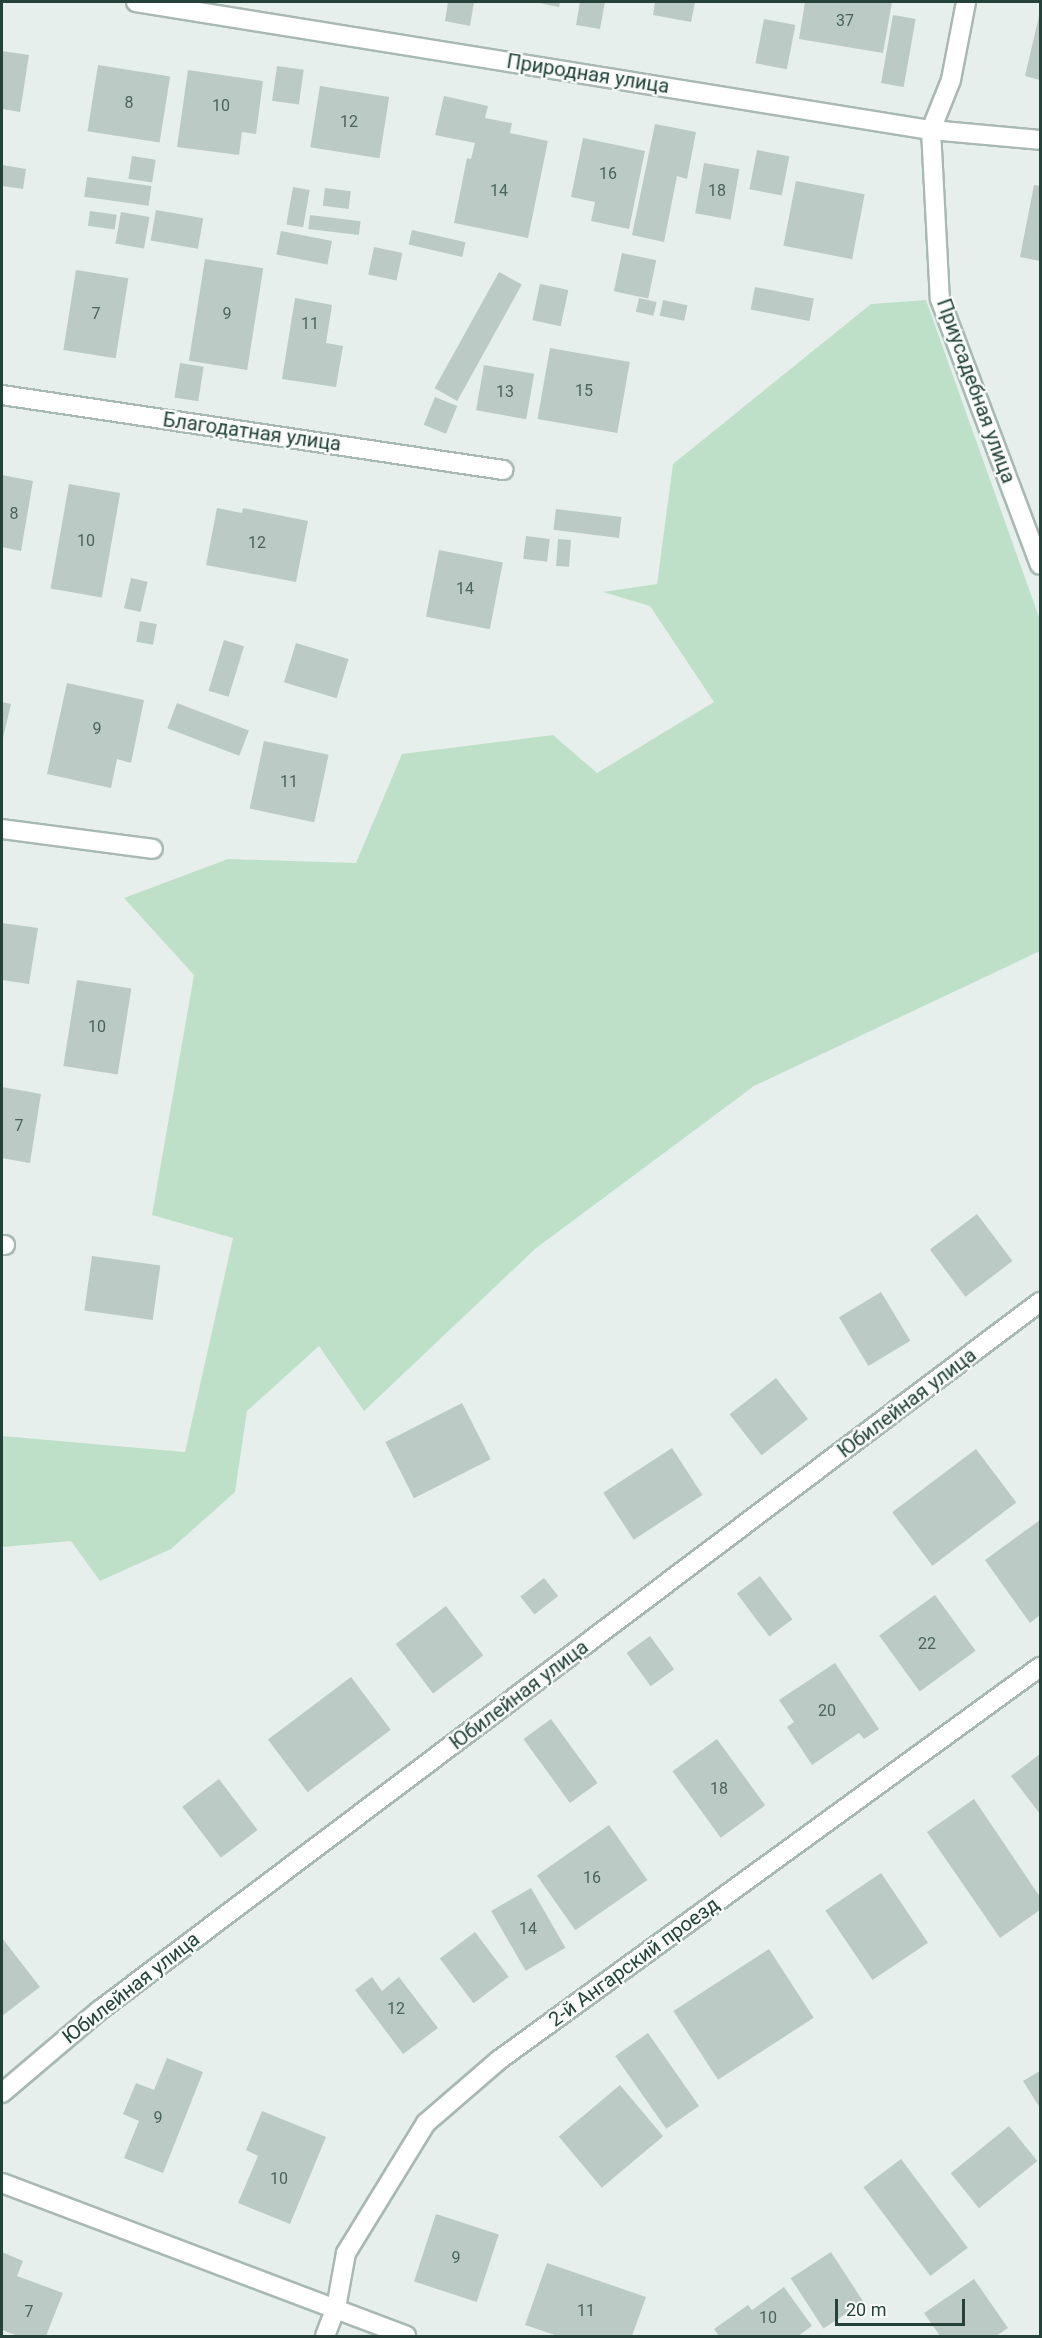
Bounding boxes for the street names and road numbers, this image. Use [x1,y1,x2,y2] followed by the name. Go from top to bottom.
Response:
[505,49,671,99] street label: Природная улица
[931,295,1021,487] street label: Приусадебная улица
[161,408,343,456] street label: Благодатная улица
[833,1343,981,1463] street label: Юбилейная улица
[445,1635,593,1755] street label: Юбилейная улица
[544,1892,724,2032] street label: 2-й Ангарский проезд
[58,1927,204,2049] street label: Юбилейная улица

